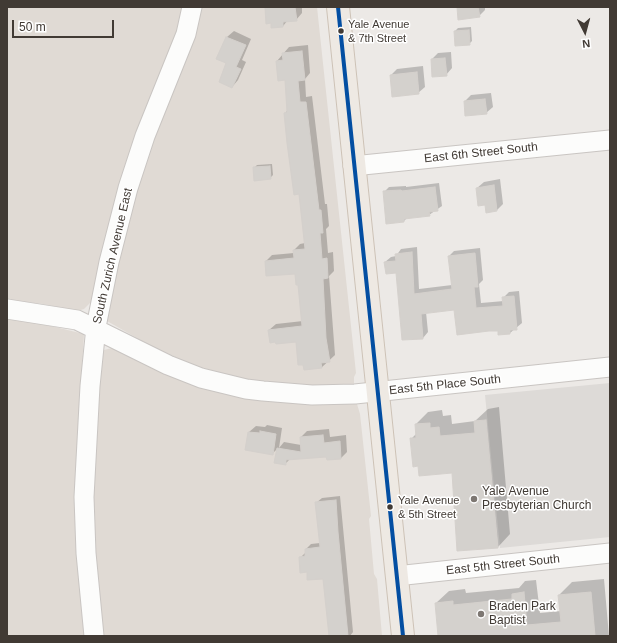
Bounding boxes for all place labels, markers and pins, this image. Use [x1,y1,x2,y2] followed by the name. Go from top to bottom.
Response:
[348,18,409,44] place label: Yale Avenue & 7th Street
[336,26,346,36] marker: Yale Avenue & 7th Street
[482,485,591,513] place label: Yale Avenue Presbyterian Church
[398,494,459,520] place label: Yale Avenue & 5th Street
[469,494,479,504] marker: Yale Avenue Presbyterian Church
[385,502,395,512] marker: Yale Avenue & 5th Street
[489,600,556,628] place label: Braden Park Baptist
[476,609,486,619] marker: Braden Park Baptist

